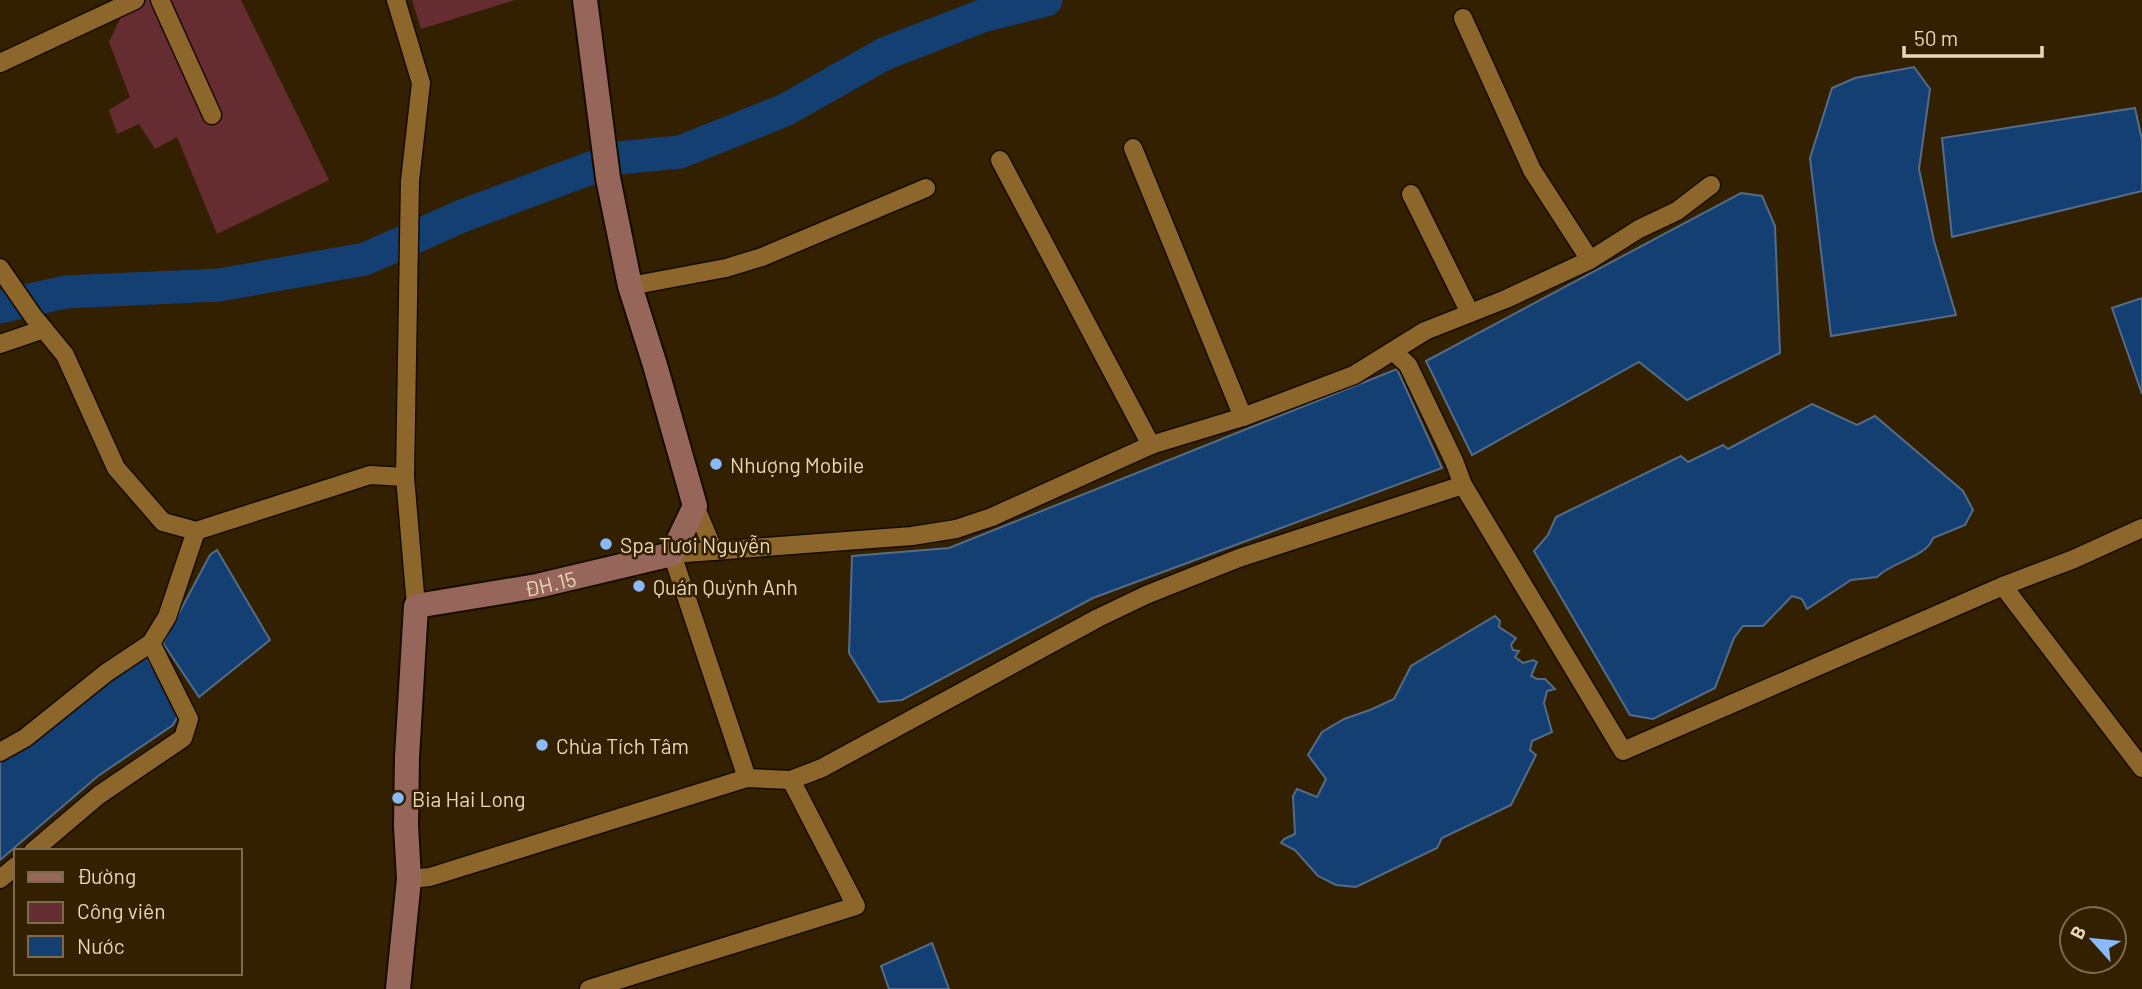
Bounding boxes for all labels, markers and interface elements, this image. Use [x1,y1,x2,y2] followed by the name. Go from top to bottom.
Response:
[1904,14,2042,58] scale bar
[1914,25,1958,50] text: 50 m
[730,452,864,477] place label: Nhượng Mobile
[708,456,724,472] marker: Nhượng Mobile
[620,532,771,557] place label: Spa Tươi Nguyễn
[598,536,614,552] marker: Spa Tươi Nguyễn
[523,565,578,600] street label: ĐH.15
[653,574,798,599] place label: Quán Quỳnh Anh
[631,578,647,594] marker: Quán Quỳnh Anh
[556,733,689,758] place label: Chùa Tích Tâm
[534,737,550,753] marker: Chùa Tích Tâm
[412,786,525,811] place label: Bia Hai Long
[390,790,406,806] marker: Bia Hai Long
[14,849,242,975] legend
[77,863,136,888] text: Đường
[77,898,166,923] text: Công viên
[2058,905,2128,975] north arrow
[2064,922,2090,943] text: B
[77,933,125,958] text: Nước

